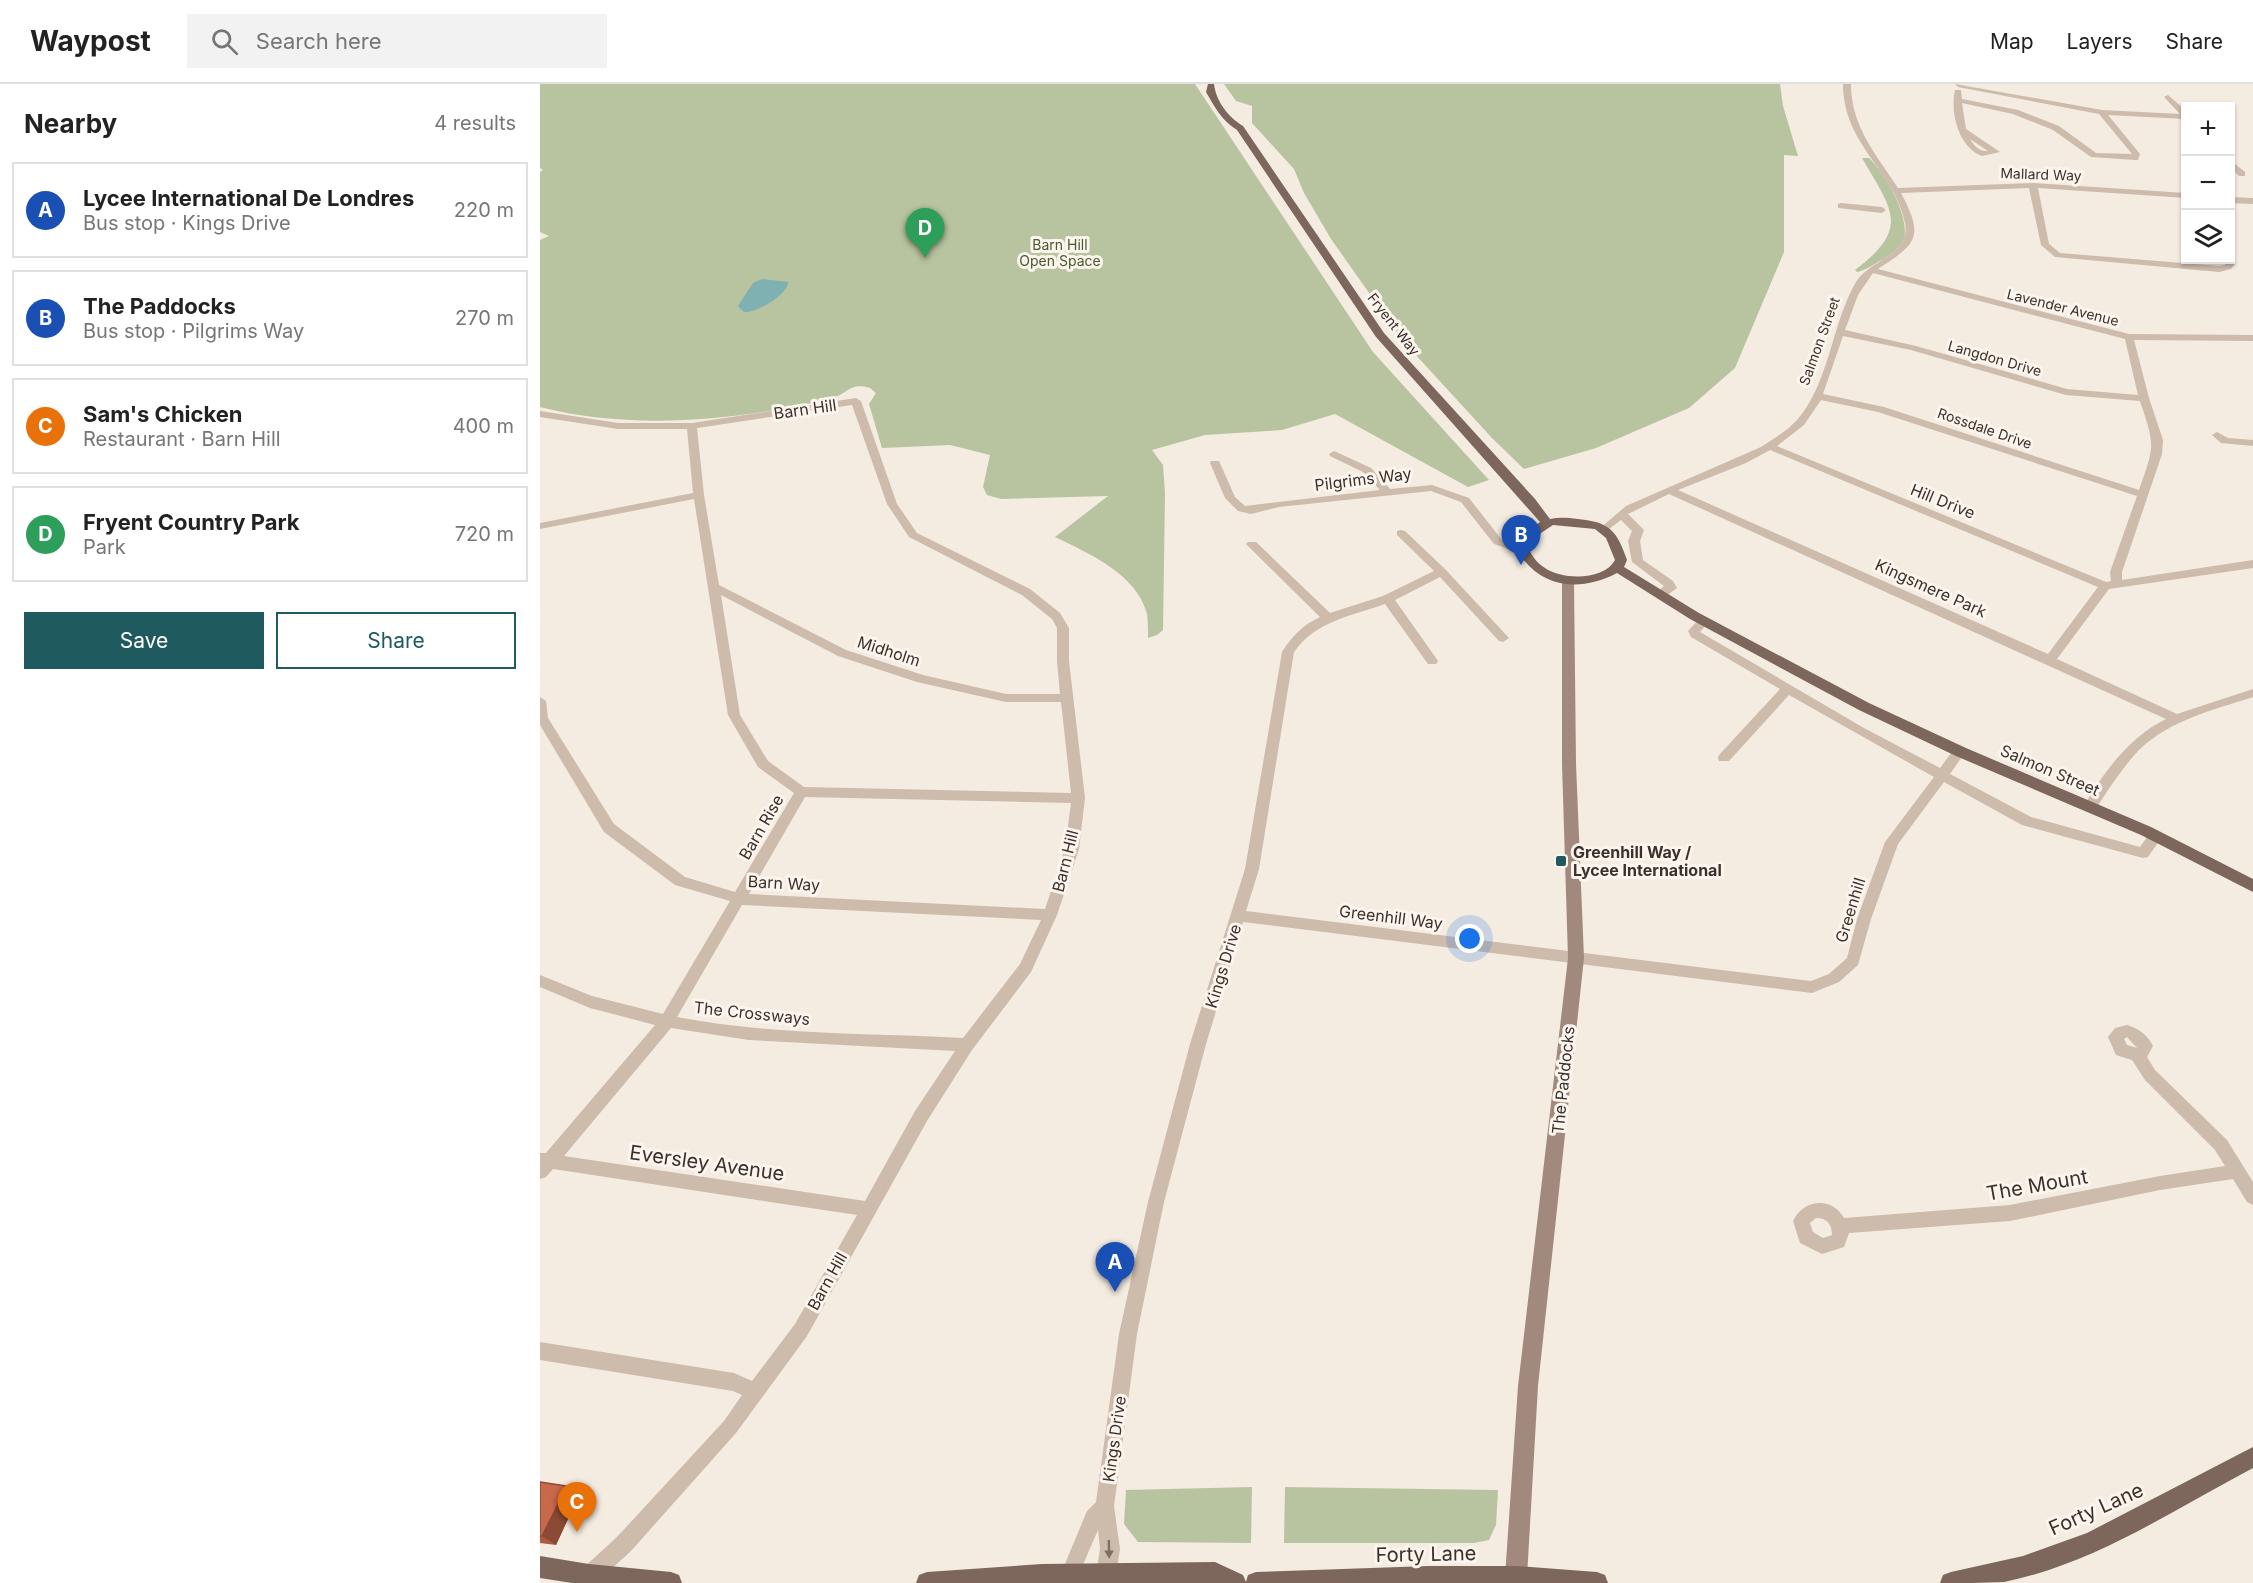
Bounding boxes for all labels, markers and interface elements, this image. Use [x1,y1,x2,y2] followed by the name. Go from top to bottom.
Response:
[187,14,607,68] search box
[30,24,151,58] text: Waypost
[208,25,241,58] icon: search
[256,28,382,54] text: Search here
[1990,29,2034,54] text: Map
[2067,29,2133,54] text: Layers
[2166,29,2223,54] text: Share
[2181,102,2235,264] map controls
[2181,102,2235,156] button: +
[24,108,117,139] text: Nearby
[434,111,516,135] text: 4 results
[2181,156,2235,210] button: −
[2000,164,2082,184] street label: Mallard Way
[83,185,414,211] text: Lycee International De Londres
[38,198,53,222] text: A
[454,198,514,222] text: 220 m
[906,208,944,258] pin: D
[2181,210,2235,264] button: layers
[83,211,291,235] text: Bus stop · Kings Drive
[1019,236,1101,269] park label: Barn Hill Open Space
[2005,285,2121,329] street label: Lavender Avenue
[1364,289,1424,359] street label: Fryent Way
[83,293,236,319] text: The Paddocks
[1795,294,1843,387] street label: Salmon Street
[39,306,52,330] text: B
[455,306,514,330] text: 270 m
[83,319,304,343] text: Bus stop · Pilgrims Way
[1946,337,2044,379] street label: Langdon Drive
[772,395,838,423] street label: Barn Hill
[83,401,243,427] text: Sam's Chicken
[1936,404,2034,452] street label: Rossdale Drive
[38,414,53,438] text: C
[453,414,514,438] text: 400 m
[83,427,281,451] text: Restaurant · Barn Hill
[1313,463,1413,495] street label: Pilgrims Way
[1908,479,1978,523] street label: Hill Drive
[83,509,300,535] text: Fryent Country Park
[1502,516,1540,565] pin: B
[38,522,53,546] text: D
[455,522,514,546] text: 720 m
[83,535,126,559] text: Park
[1872,555,1990,622] street label: Kingsmere Park
[24,612,264,669] button: Save
[276,612,516,669] button: Share
[855,631,923,671] street label: Midholm
[1997,740,2103,800] street label: Salmon Street
[734,791,788,863] street label: Barn Rise
[1048,828,1082,894] street label: Barn Hill
[1573,842,1722,880] place label: Greenhill Way / Lycee International
[1554,854,1568,868] marker: Greenhill Way / Lycee International
[747,871,821,895] street label: Barn Way
[1831,875,1869,945] street label: Greenhill
[1338,901,1444,933] street label: Greenhill Way
[1201,922,1245,1010] street label: Kings Drive
[1455,924,1484,953] your location
[693,997,811,1029] street label: The Crossways
[1547,1025,1579,1135] street label: The Paddocks
[628,1140,786,1186] street label: Eversley Avenue
[1985,1164,2090,1206] street label: The Mount
[1096,1242,1134,1292] pin: A
[803,1249,851,1313] street label: Barn Hill
[1098,1395,1130,1483] street label: Kings Drive
[2045,1478,2147,1540] street label: Forty Lane
[558,1482,597,1532] pin: C
[1104,1539,1114,1558] one-way arrow
[1375,1541,1477,1567] street label: Forty Lane

